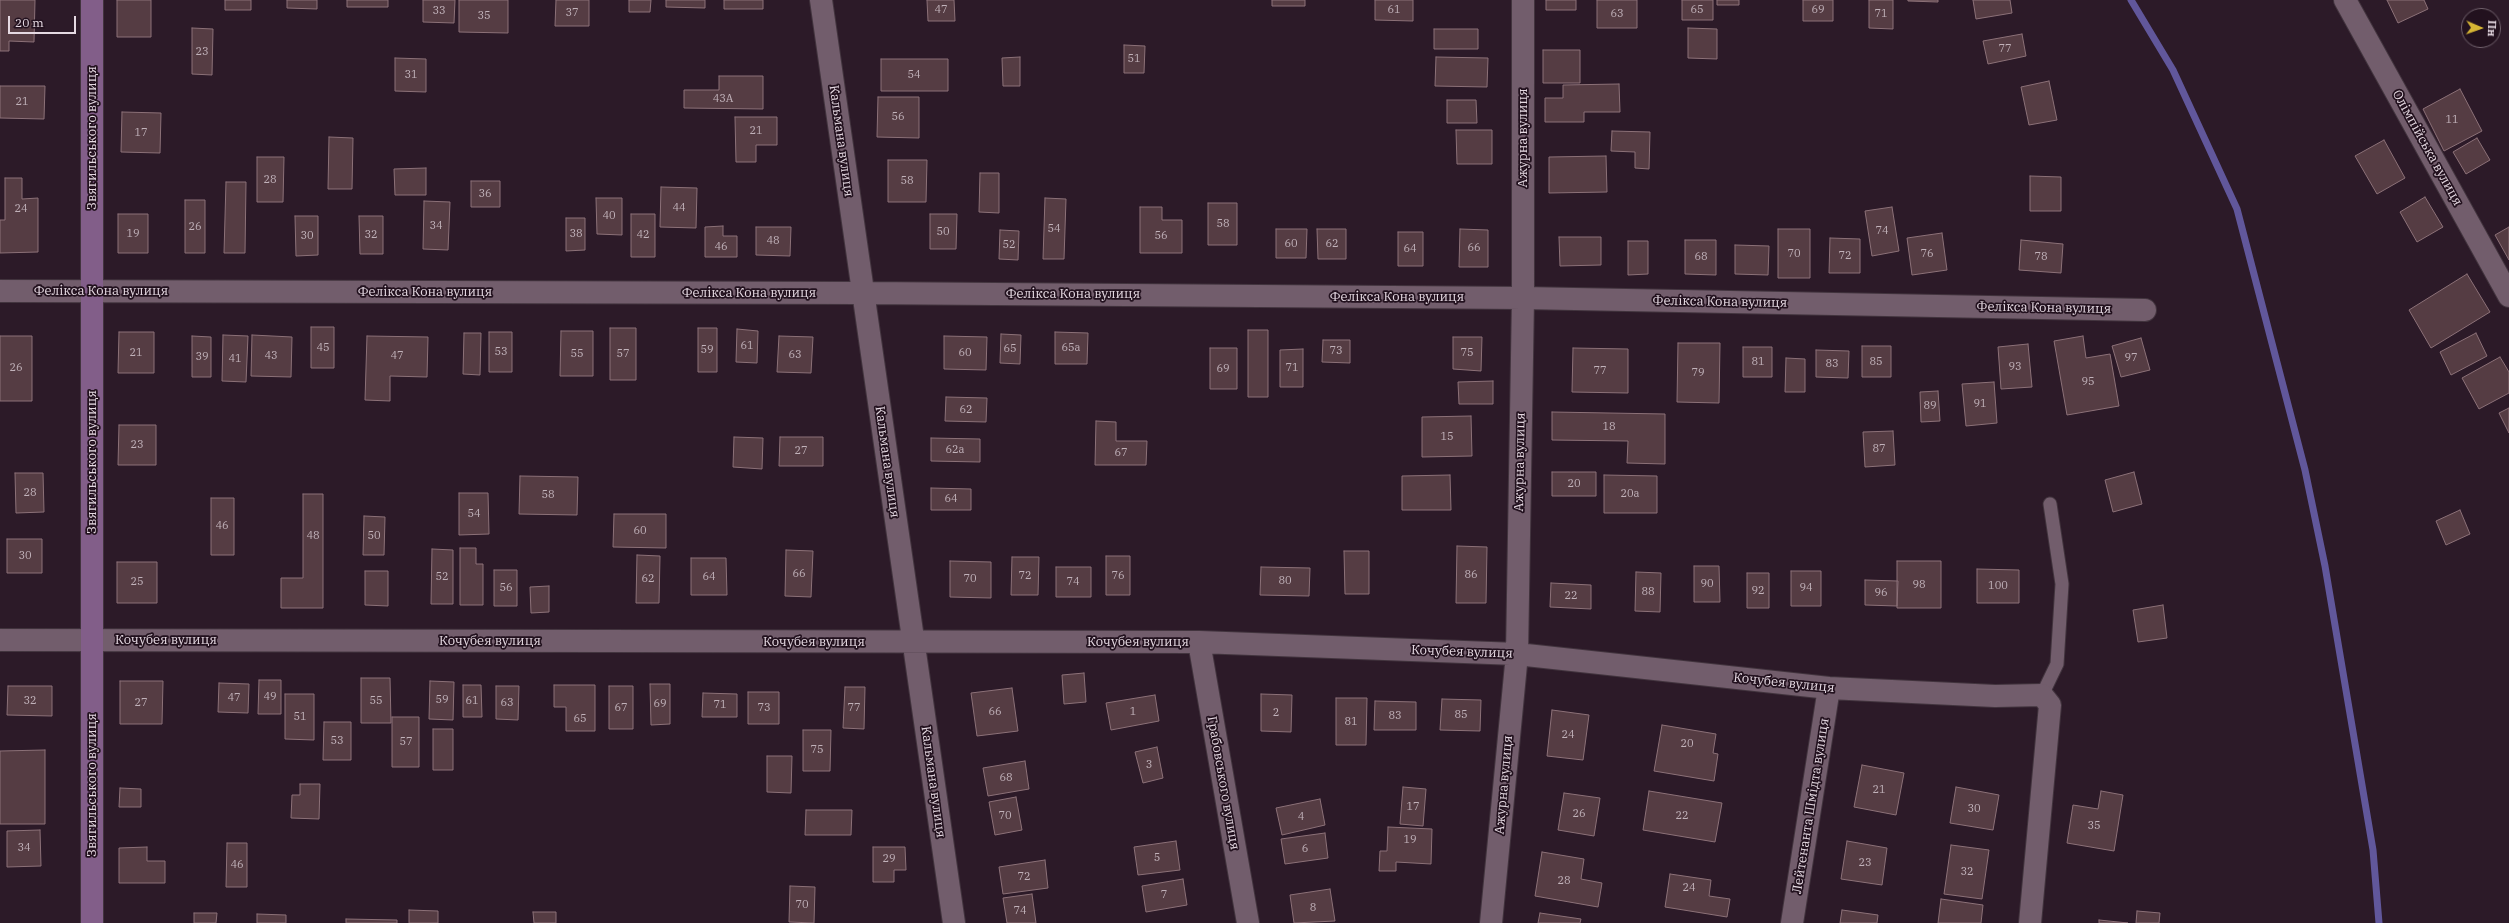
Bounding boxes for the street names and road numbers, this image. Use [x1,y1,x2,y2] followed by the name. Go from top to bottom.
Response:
[84,66,100,210] street label: Звягильського вулиця
[825,84,857,198] street label: Кальмана вулиця
[2389,87,2465,209] street label: Олімпійська вулиця
[1515,88,1531,188] street label: Ажурна вулиця
[34,283,168,299] street label: Фелікса Кона вулиця
[358,284,492,300] street label: Фелікса Кона вулиця
[682,285,816,301] street label: Фелікса Кона вулиця
[1006,286,1140,302] street label: Фелікса Кона вулиця
[1330,289,1464,305] street label: Фелікса Кона вулиця
[1653,293,1787,311] street label: Фелікса Кона вулиця
[1977,299,2111,317] street label: Фелікса Кона вулиця
[84,390,100,534] street label: Звягильського вулиця
[871,405,903,519] street label: Кальмана вулиця
[1511,412,1529,512] street label: Ажурна вулиця
[115,632,217,648] street label: Кочубея вулиця
[439,633,541,649] street label: Кочубея вулиця
[763,634,865,650] street label: Кочубея вулиця
[1087,634,1189,650] street label: Кочубея вулиця
[1411,642,1513,662] street label: Кочубея вулиця
[1733,670,1835,696] street label: Кочубея вулиця
[84,713,100,857] street label: Звягильського вулиця
[1204,715,1242,851] street label: Грабовського вулиця
[1789,717,1833,895] street label: Лейтенанта Шмідта вулиця
[917,725,949,839] street label: Кальмана вулиця
[1492,735,1516,835] street label: Ажурна вулиця

